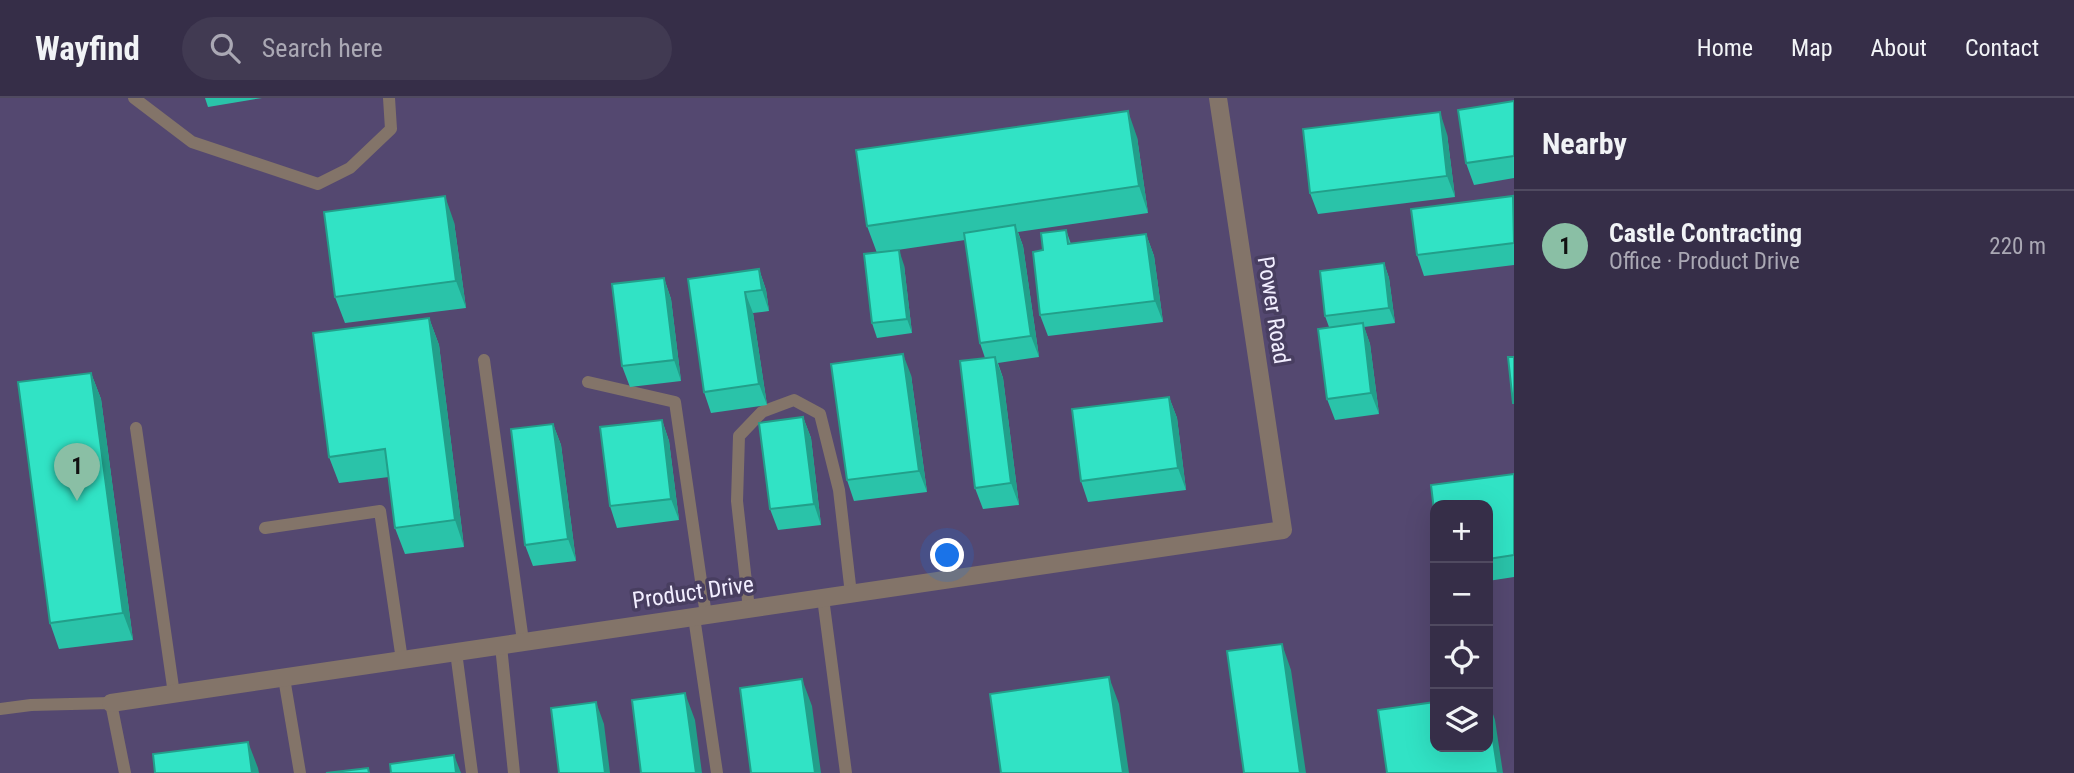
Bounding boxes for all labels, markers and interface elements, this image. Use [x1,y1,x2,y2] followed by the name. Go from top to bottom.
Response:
[182,17,672,80] search box
[35,29,140,68] text: Wayfind
[206,29,244,67] icon: search
[262,33,383,63] text: Search here
[1697,34,1753,62] text: Home
[1791,34,1833,62] text: Map
[1871,34,1927,62] text: About
[1965,34,2039,62] text: Contact
[1542,126,1627,161] text: Nearby
[1609,218,1802,248] text: Castle Contracting
[1559,233,1571,260] text: 1
[1989,233,2046,260] text: 220 m
[1609,248,1800,275] text: Office · Product Drive
[1252,254,1295,366] street label: Power Road
[54,443,100,501] pin: 1
[1430,500,1493,752] map controls
[1430,500,1493,563] button: +
[930,538,964,572] your location
[1430,563,1493,626] button: −
[631,571,755,614] street label: Product Drive
[1430,626,1493,689] button: locate
[1430,689,1493,752] button: layers

